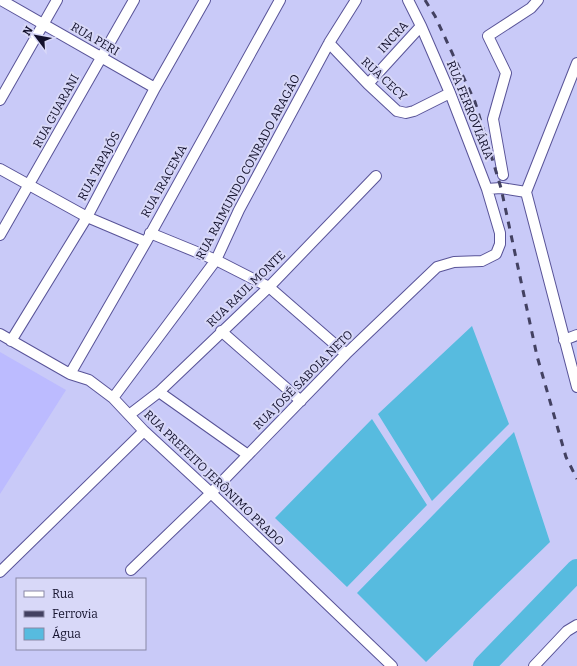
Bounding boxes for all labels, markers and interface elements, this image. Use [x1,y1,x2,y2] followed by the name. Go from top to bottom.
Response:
[16,16,56,56] north arrow
[375,18,411,56] street label: INCRA
[68,20,122,58] street label: RUA PERI
[20,23,36,38] text: N
[358,54,410,104] street label: RUA CECY
[444,58,497,162] street label: RUA FERROVIÁRIA
[30,72,82,150] street label: RUA GUARANI
[192,72,303,262] street label: RUA RAIMUNDO CONRADO ARAGÃO
[74,129,123,203] street label: RUA TAPAJÓS
[138,142,190,220] street label: RUA IRACEMA
[204,248,288,330] street label: RUA RAUL MONTE
[250,327,356,433] street label: RUA JOSÉ SABOIA NETO
[141,406,288,549] street label: RUA PREFEITO JERÔNIMO PRADO
[16,578,146,650] legend
[52,587,74,601] text: Rua
[52,607,98,621] text: Ferrovia
[52,626,81,641] text: Água

